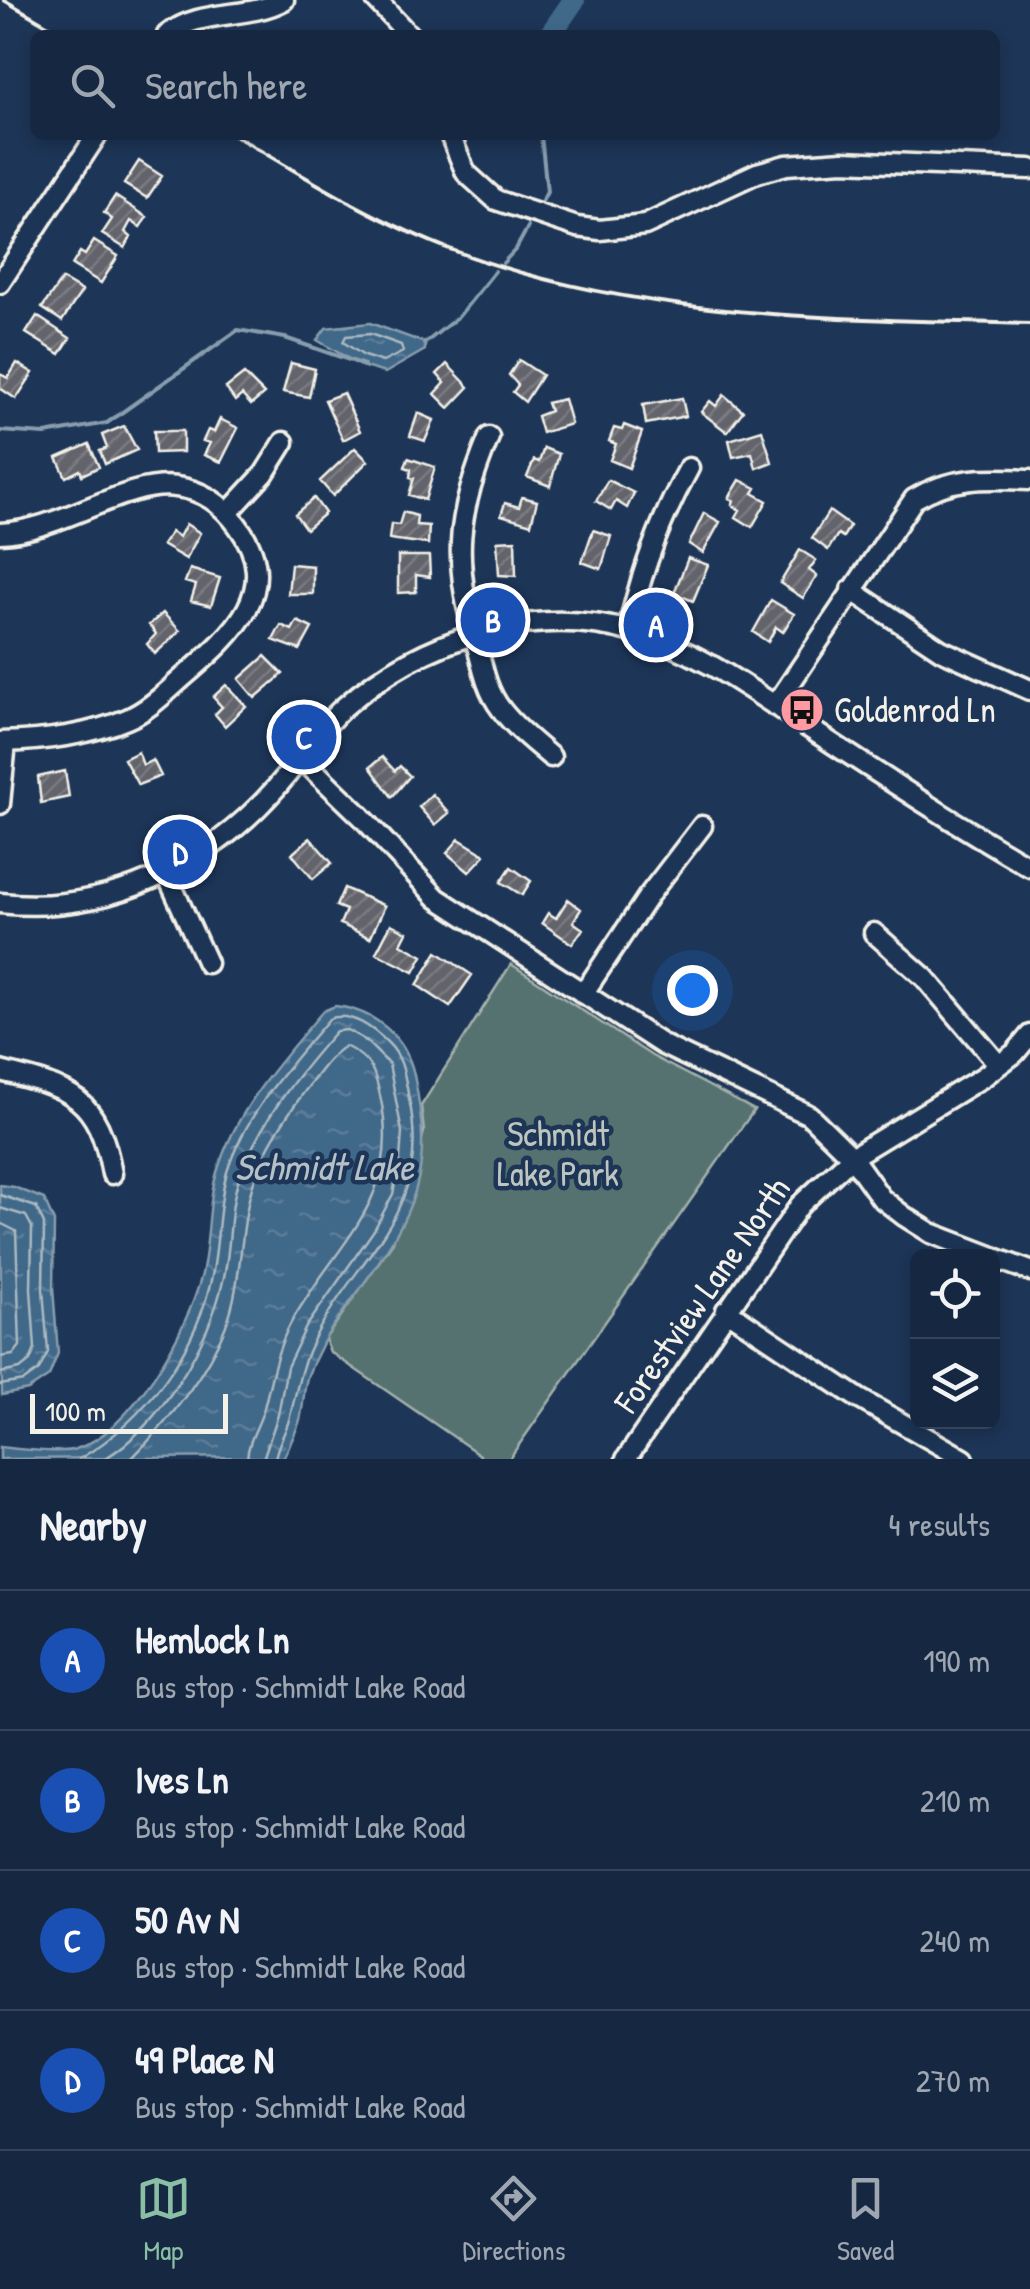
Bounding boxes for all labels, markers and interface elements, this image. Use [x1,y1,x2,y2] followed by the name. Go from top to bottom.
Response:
[30,30,1000,140] search box
[65,58,120,113] icon: search
[145,59,307,111] text: Search here
[460,582,526,658] pin: B
[624,588,688,662] pin: A
[834,686,996,733] place label: Goldenrod Ln
[779,687,825,733] bus stop icon: Goldenrod Ln
[272,700,336,774] pin: C
[148,814,212,890] pin: D
[667,965,718,1016] your location
[497,1110,619,1197] park label: Schmidt Lake Park
[234,1140,415,1192] water label: Schmidt Lake
[602,1168,800,1423] street label: Forestview Lane North
[910,1249,1000,1429] map controls
[910,1249,1000,1339] button: locate
[910,1339,1000,1429] button: layers
[30,1389,228,1434] scale bar
[45,1392,106,1430] text: 100 m
[40,1496,147,1553] text: Nearby
[889,1503,990,1546] text: 4 results
[135,1613,290,1665] text: Hemlock Ln
[65,1639,80,1682] text: A
[923,1639,990,1682] text: 190 m
[135,1665,465,1708] text: Bus stop · Schmidt Lake Road
[135,1753,229,1805] text: Ives Ln
[64,1779,81,1822] text: B
[920,1779,990,1822] text: 210 m
[135,1805,465,1848] text: Bus stop · Schmidt Lake Road
[135,1893,240,1945] text: 50 Av N
[64,1919,81,1962] text: C
[920,1919,990,1962] text: 240 m
[135,1945,465,1988] text: Bus stop · Schmidt Lake Road
[135,2033,274,2085] text: 49 Place N
[65,2059,80,2102] text: D
[916,2059,990,2102] text: 270 m
[135,2085,465,2128] text: Bus stop · Schmidt Lake Road
[136,2171,191,2269] tab: Map
[462,2171,565,2269] tab: Directions
[837,2171,894,2269] tab: Saved

